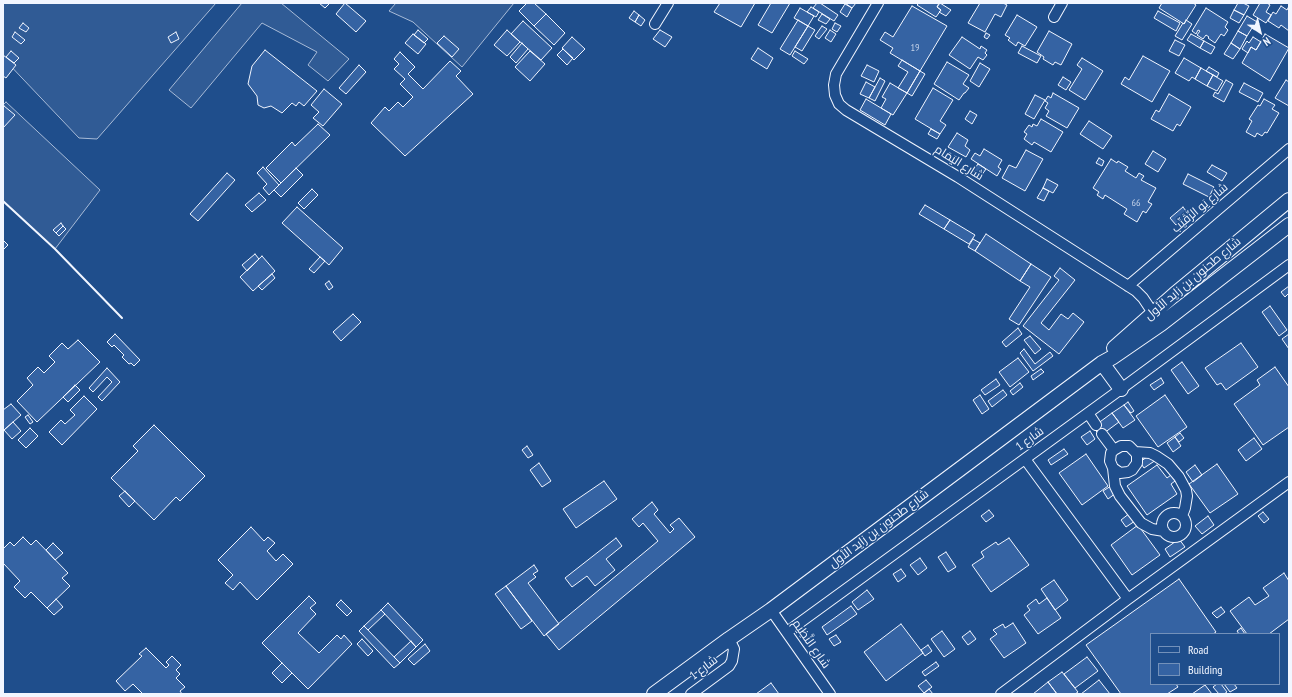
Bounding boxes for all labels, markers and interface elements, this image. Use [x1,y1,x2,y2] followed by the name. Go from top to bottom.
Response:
[1240,12,1280,52] north arrow
[1260,34,1273,49] text: N
[911,42,919,54] house number: 19
[932,142,986,184] street label: شارع اليَمَام
[1169,180,1231,236] street label: شارع يَو الرِّقَيِّب
[1132,197,1140,209] house number: 66
[1142,235,1244,323] street label: شارع طحنون بن زايد الأول
[1013,424,1047,454] street label: شارع 1
[826,487,932,571] street label: شارع طحنون بن زايد الأول
[789,617,833,671] street label: شارع النَّظِيم
[1150,633,1280,685] legend
[1188,642,1208,657] text: Road
[687,653,721,683] street label: شارع 1
[1188,662,1223,677] text: Building

